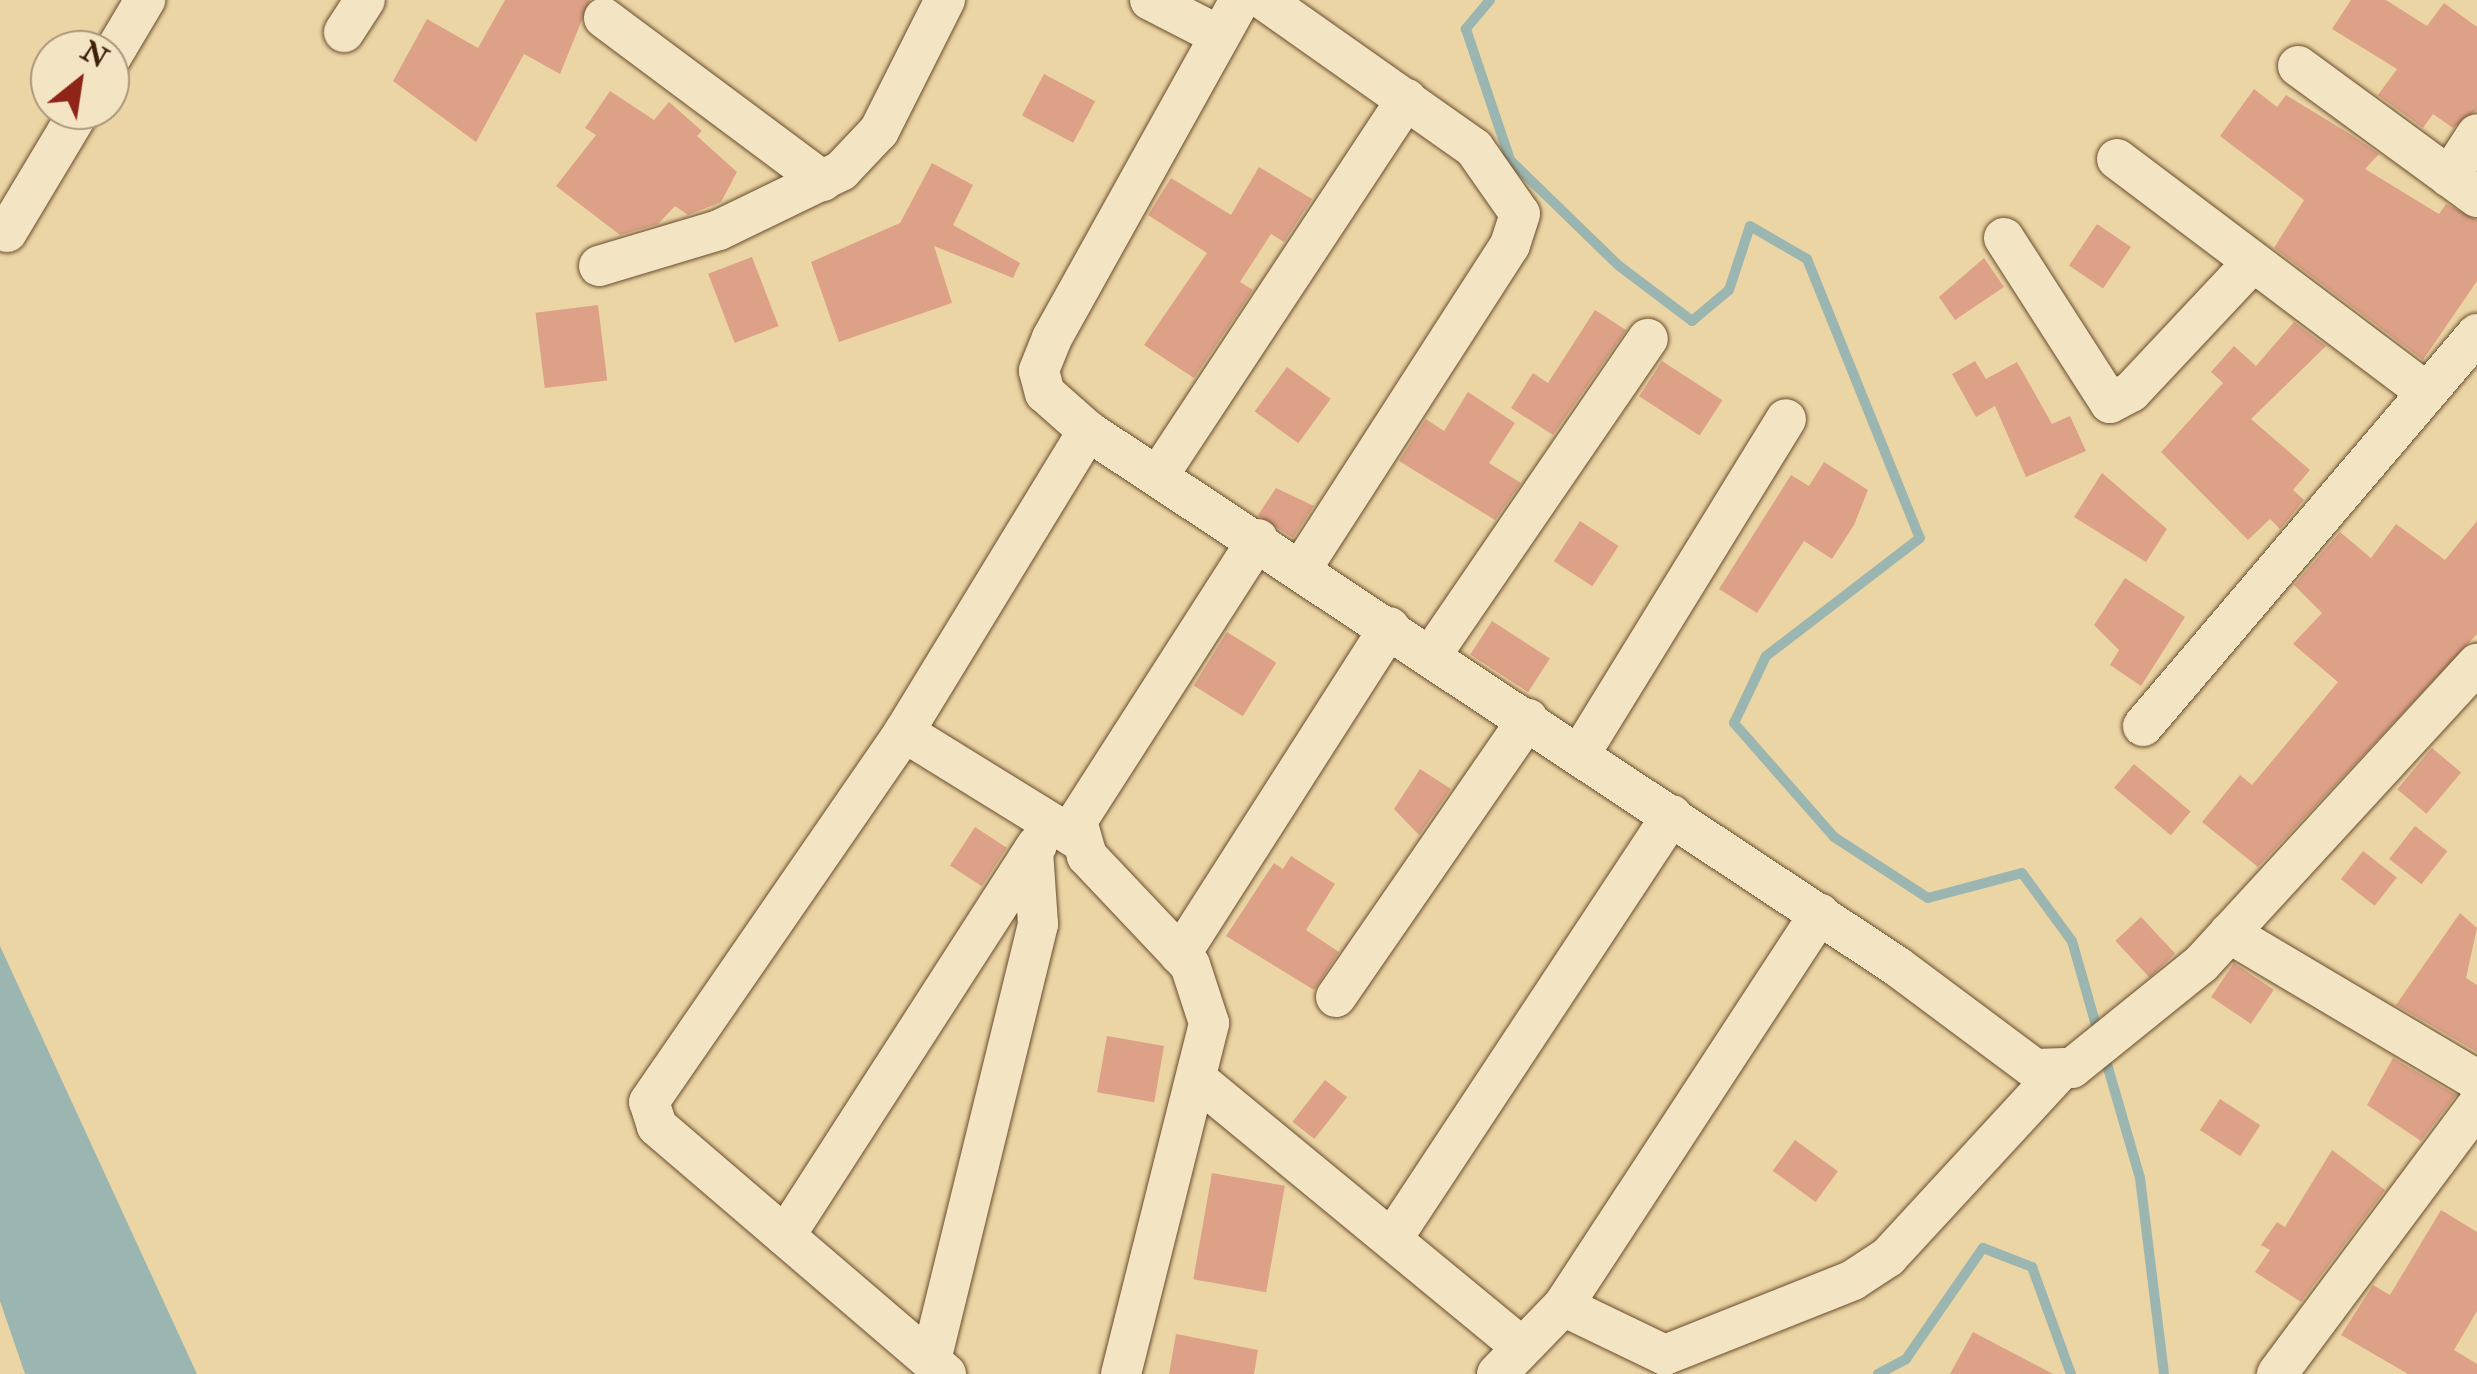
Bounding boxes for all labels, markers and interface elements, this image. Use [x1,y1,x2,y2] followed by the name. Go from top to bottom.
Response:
[30,30,130,130] north arrow
[75,34,114,77] text: N

